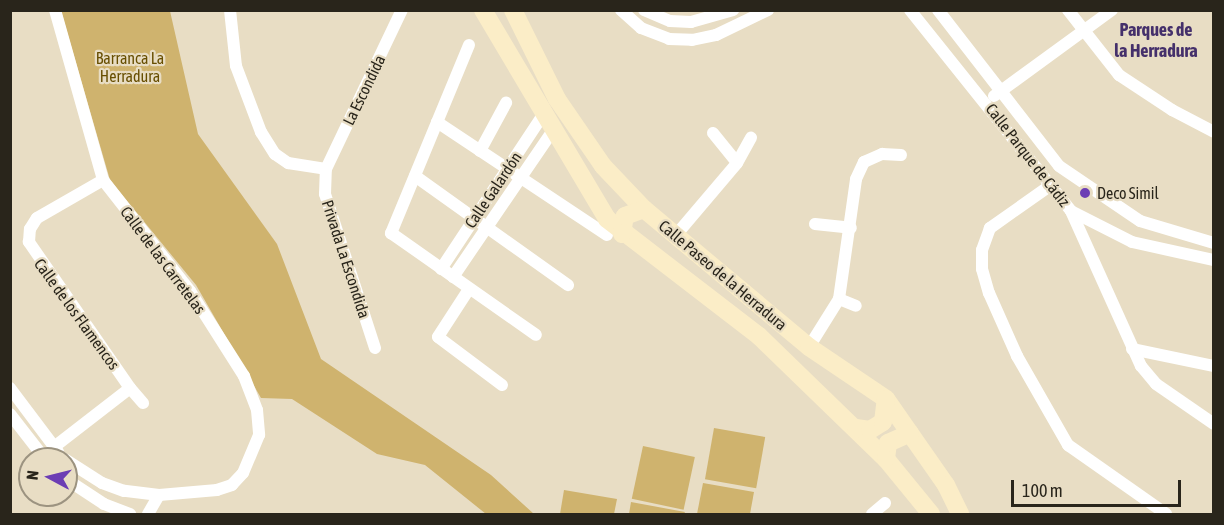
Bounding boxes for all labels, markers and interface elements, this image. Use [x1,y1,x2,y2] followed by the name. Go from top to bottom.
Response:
[1114,20,1198,63] district label: Parques de la Herradura
[96,48,164,86] park label: Barranca La Herradura
[339,52,389,128] street label: La Escondida
[982,100,1074,210] street label: Calle Parque de Cádiz
[461,148,525,232] street label: Calle Galardón
[1097,183,1159,203] place label: Deco Simil
[1078,186,1092,200] marker: Deco Simil
[318,197,374,321] street label: Privada La Escondida
[116,203,210,317] street label: Calle de las Carretelas
[655,216,791,334] street label: Calle Paseo de la Herradura
[30,255,124,373] street label: Calle de los Flamencos
[18,447,78,507] north arrow
[1014,468,1184,506] scale bar
[23,469,42,481] text: N
[1022,480,1063,501] text: 100 m

